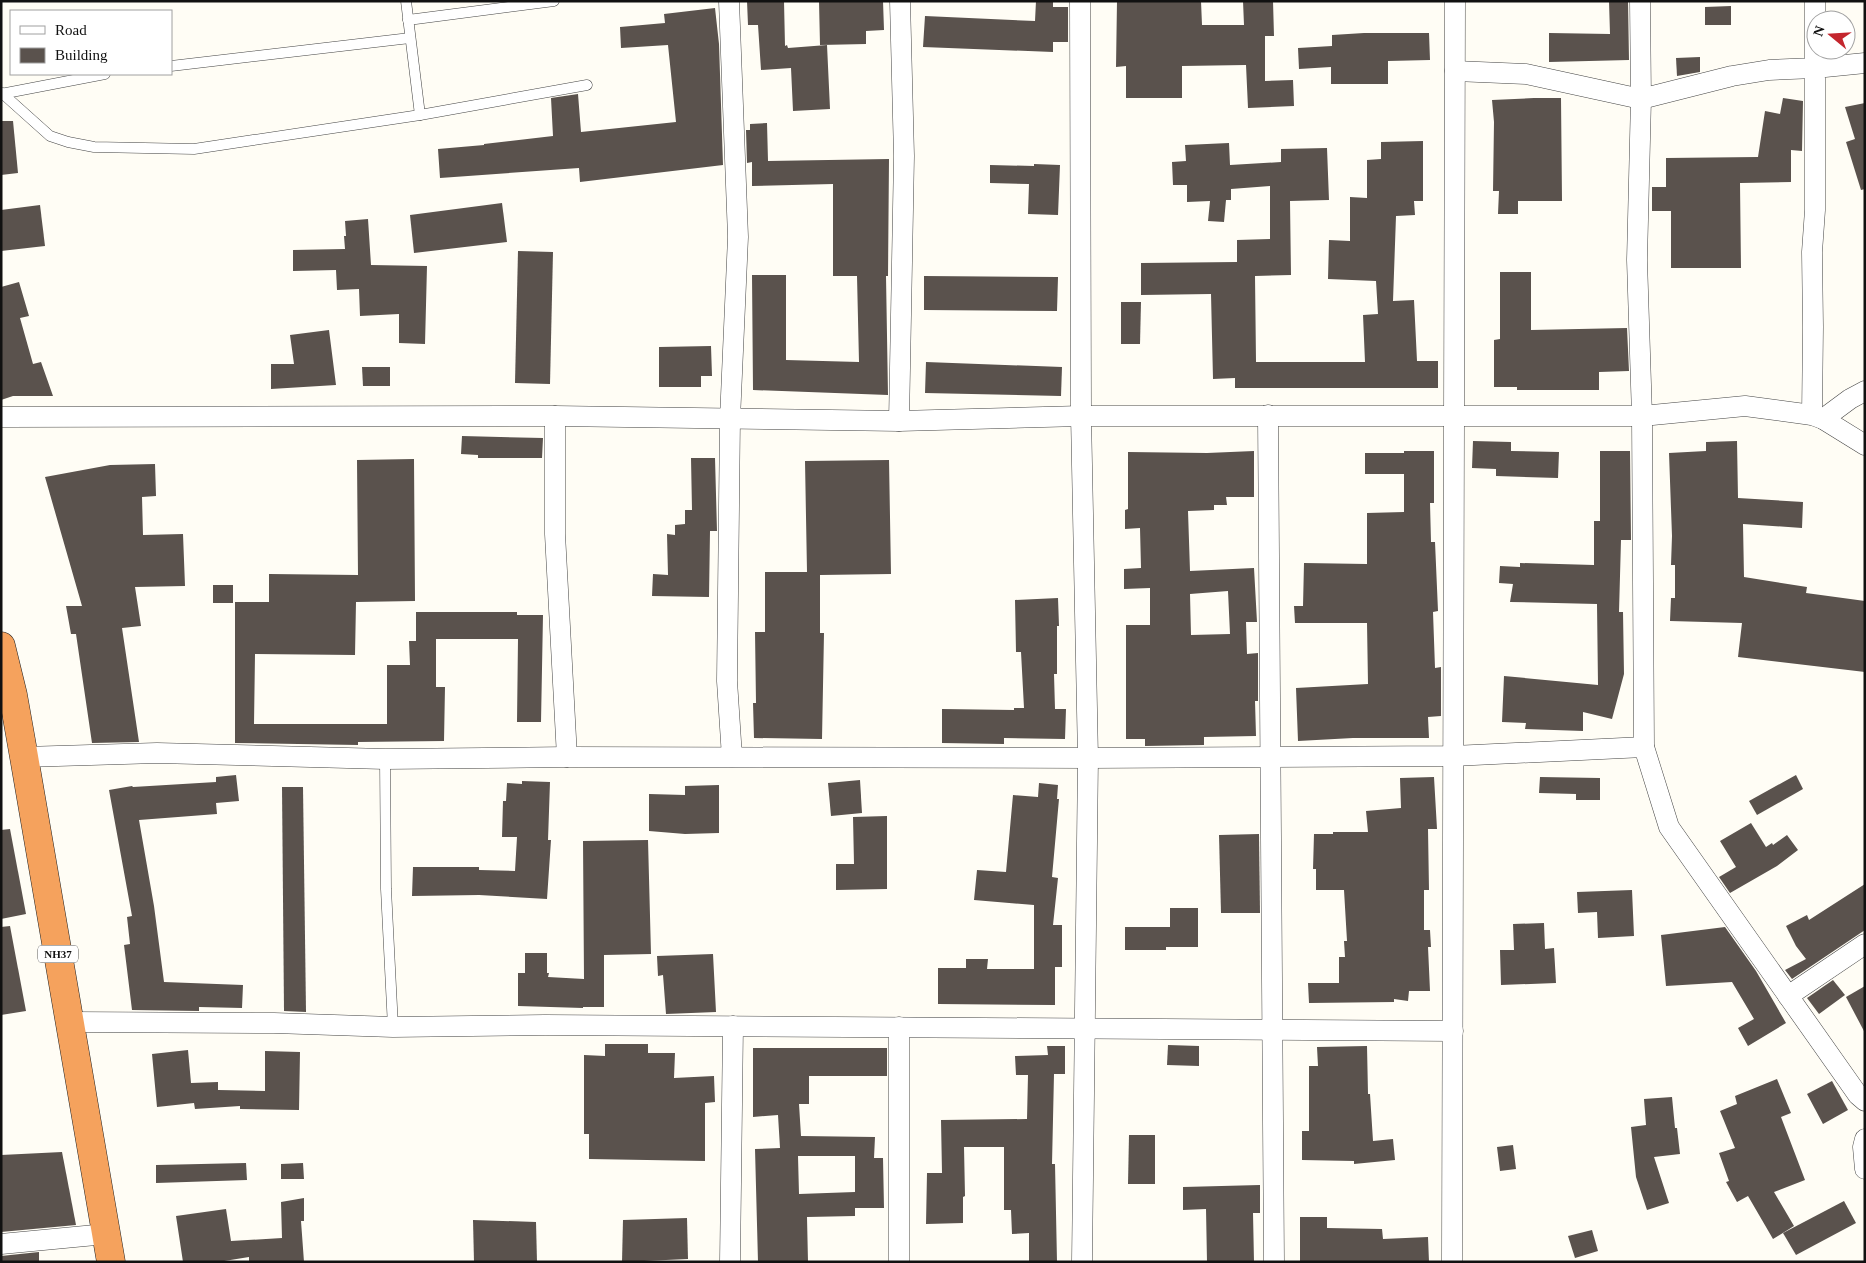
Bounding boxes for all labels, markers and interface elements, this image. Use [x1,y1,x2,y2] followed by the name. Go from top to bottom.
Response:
[10,10,172,75] legend
[1806,10,1856,60] north arrow
[55,22,87,38] text: Road
[1810,24,1828,38] text: N
[55,47,108,63] text: Building
[38,946,78,962] road number: NH37

